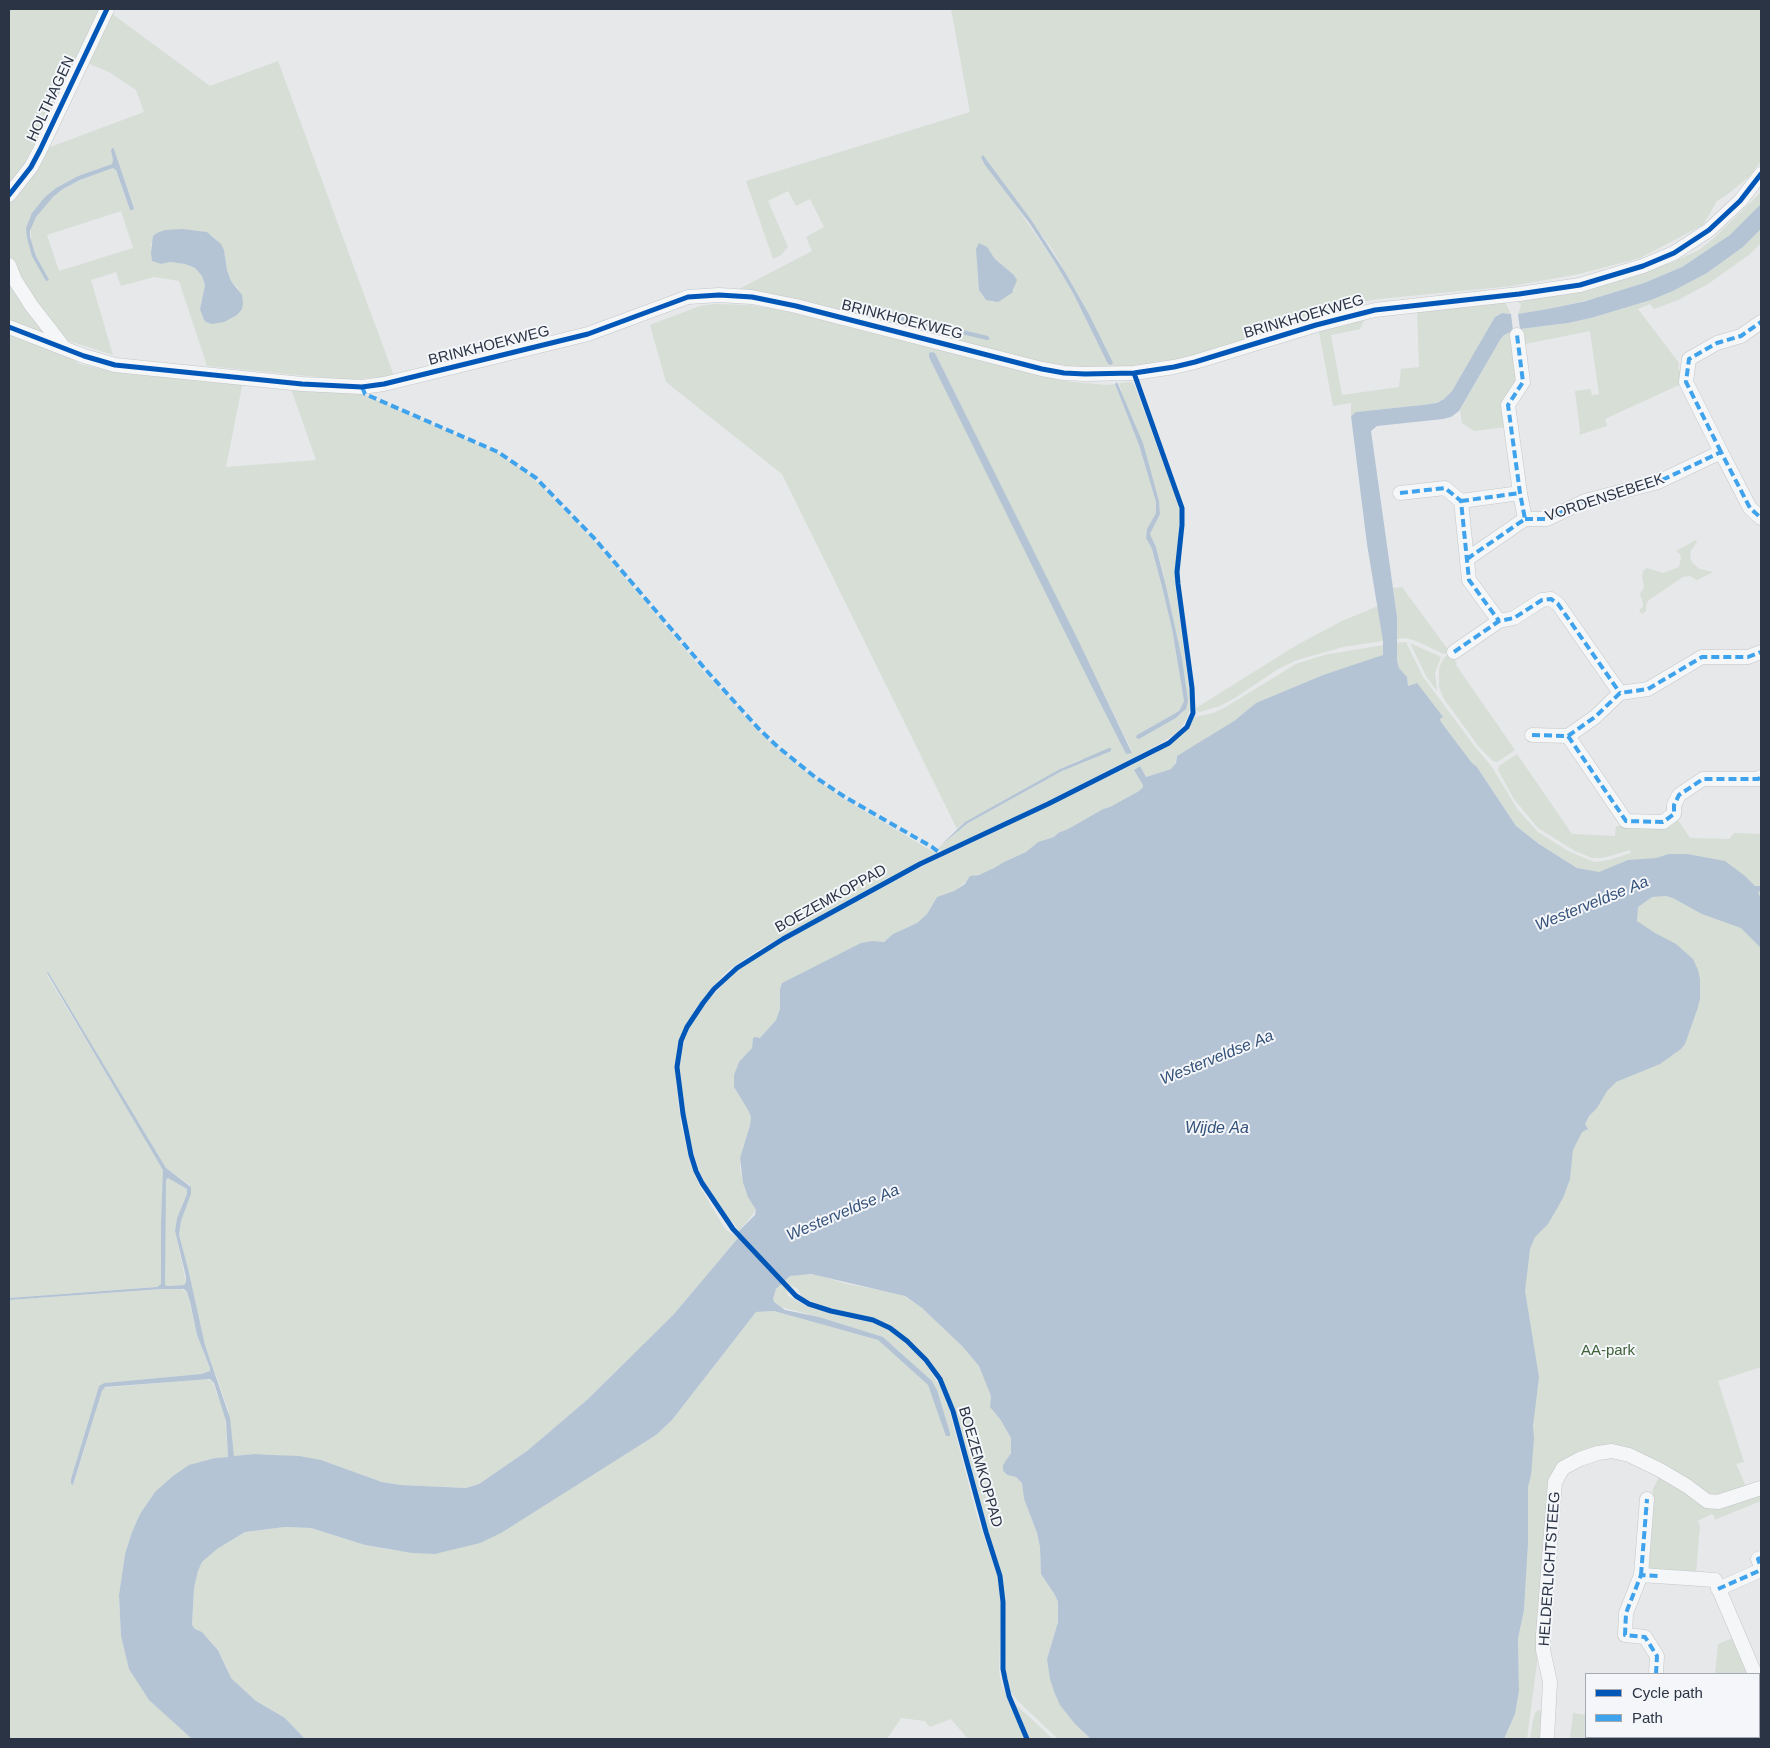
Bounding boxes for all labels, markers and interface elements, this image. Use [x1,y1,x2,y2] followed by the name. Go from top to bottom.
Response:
[23,53,79,145] street label: HOLTHAGEN
[1242,291,1366,343] street label: BRINKHOEKWEG
[840,296,964,344] street label: BRINKHOEKWEG
[427,322,551,370] street label: BRINKHOEKWEG
[1543,470,1667,526] street label: VORDENSEBEEK
[772,861,890,937] street label: BOEZEMKOPPAD
[1532,873,1652,935] water label: Westerveldse Aa
[1157,1027,1277,1089] water label: Westerveldse Aa
[1185,1119,1249,1139] water label: Wijde Aa
[784,1181,902,1245] water label: Westerveldse Aa
[1581,1342,1635,1360] park label: AA-park
[954,1405,1006,1529] street label: BOEZEMKOPPAD
[1536,1491,1564,1647] street label: HELDERLICHTSTEEG
[1585,1673,1760,1738] legend
[1632,1684,1703,1701] text: Cycle path
[1632,1709,1663,1726] text: Path

